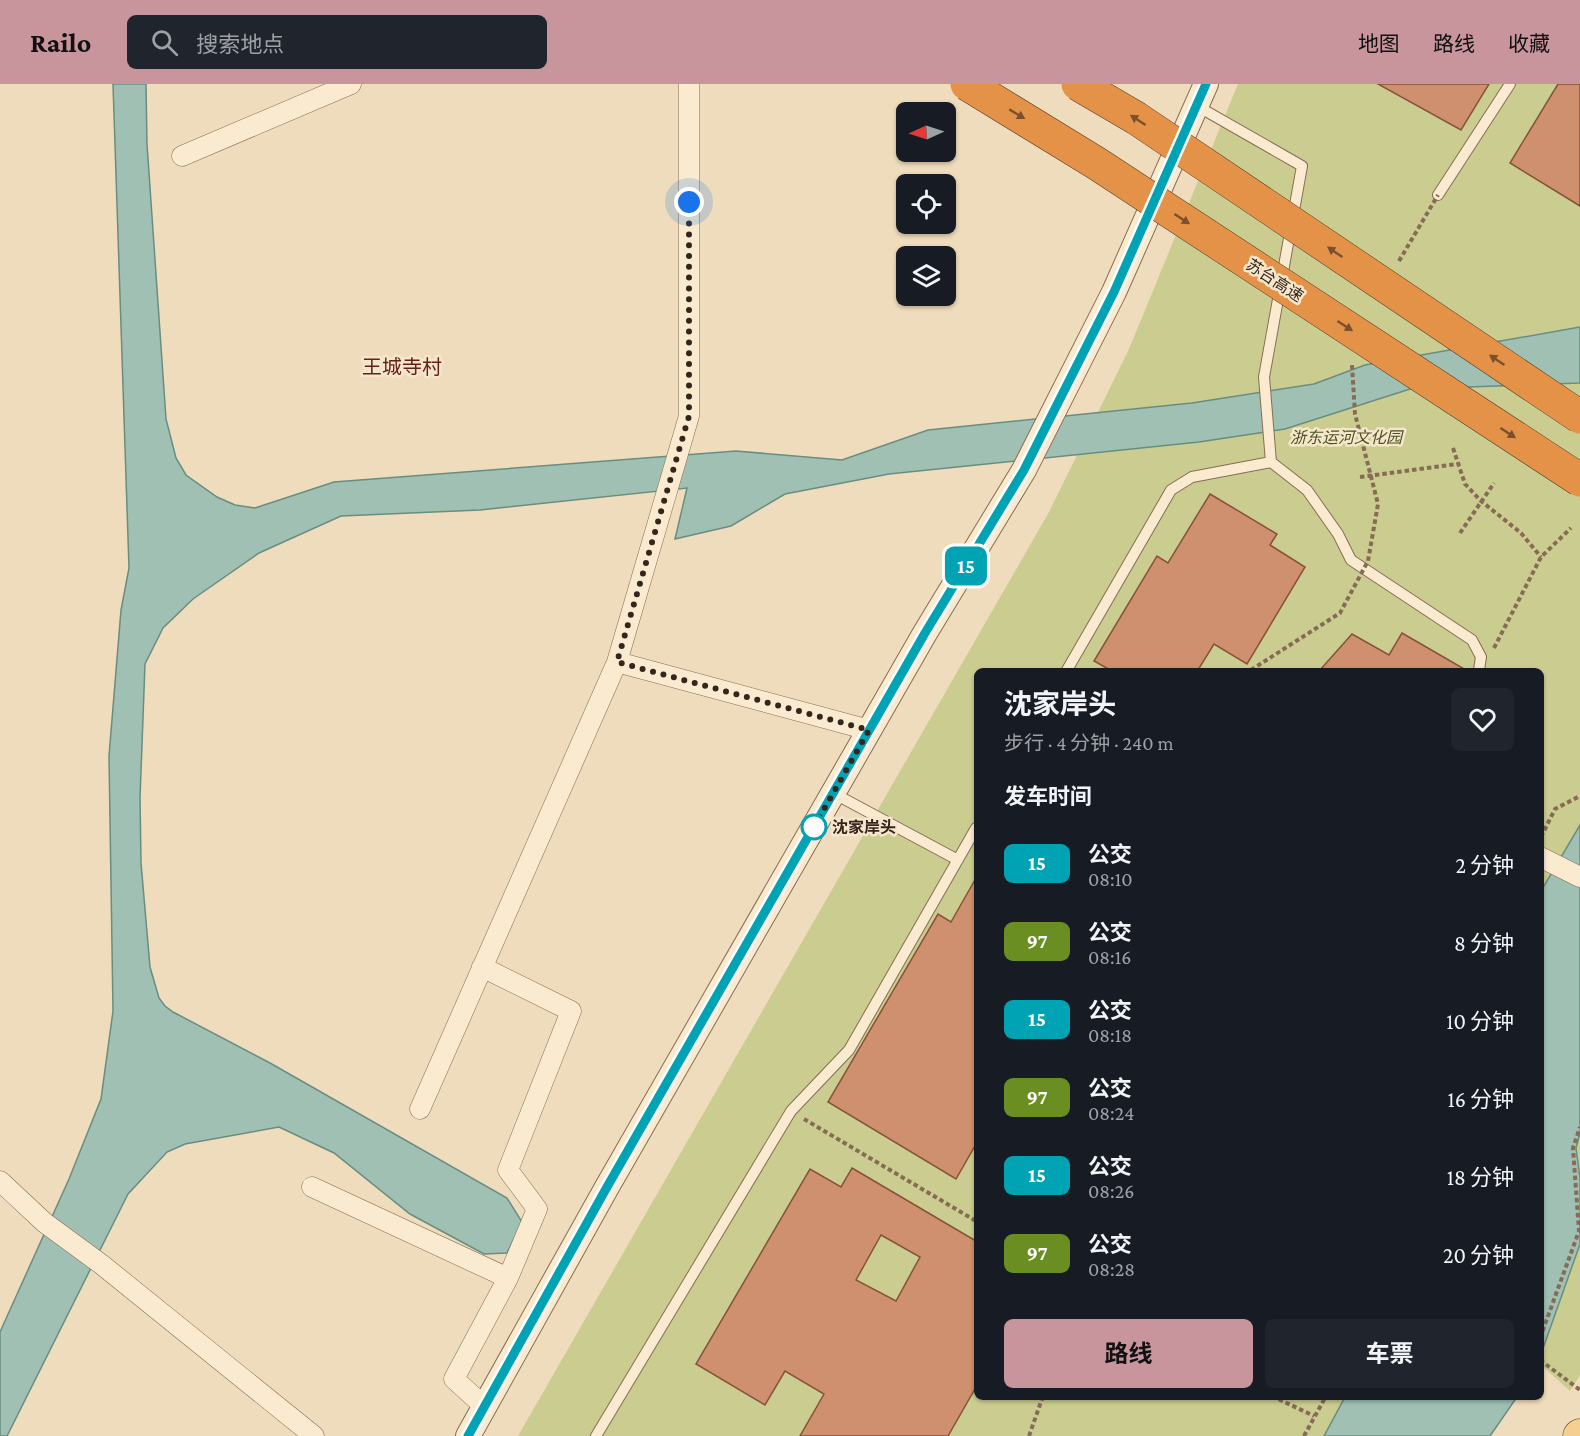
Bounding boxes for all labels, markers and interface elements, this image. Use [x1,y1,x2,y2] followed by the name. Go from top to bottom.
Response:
[127,15,547,69] search box
[148,26,181,59] icon: search
[30,27,91,58] text: Railo
[196,32,284,57] text: 搜索地点
[1358,32,1400,56] text: 地图
[1433,32,1475,56] text: 路线
[1508,32,1550,56] text: 收藏
[896,102,956,162] north arrow
[896,102,956,306] map controls
[1009,109,1025,120] one-way arrow
[1130,114,1146,125] one-way arrow
[896,174,956,234] button: locate
[674,187,704,217] your location
[1173,213,1189,225] one-way arrow
[896,246,956,306] button: layers
[1327,246,1343,258] one-way arrow
[1243,256,1306,305] street label: 苏台高速
[1336,320,1352,332] one-way arrow
[1488,355,1505,366] one-way arrow
[362,356,442,378] district label: 王城寺村
[1499,427,1515,439] one-way arrow
[1290,429,1404,446] park label: 浙东运河文化园
[939,546,993,586] line badge: 15
[957,554,975,578] text: 15
[1451,688,1514,751] button: heart
[1004,689,1116,720] text: 沈家岸头
[1004,732,1173,754] text: 步行 · 4 分钟 · 240 m
[1004,784,1092,809] text: 发车时间
[801,814,827,840] marker: 沈家岸头
[832,819,896,836] place label: 沈家岸头
[1088,842,1132,867] text: 公交
[1028,851,1046,875] text: 15
[1455,853,1514,878] text: 2 分钟
[1088,868,1133,890] text: 08:10
[1088,920,1132,945] text: 公交
[1026,929,1048,953] text: 97
[1454,931,1514,956] text: 8 分钟
[1088,946,1131,968] text: 08:16
[1088,998,1132,1023] text: 公交
[1028,1007,1046,1031] text: 15
[1446,1009,1514,1034] text: 10 分钟
[1088,1024,1132,1046] text: 08:18
[1088,1076,1132,1101] text: 公交
[1026,1085,1048,1109] text: 97
[1447,1087,1514,1112] text: 16 分钟
[1088,1102,1134,1124] text: 08:24
[1088,1154,1132,1179] text: 公交
[1028,1163,1046,1187] text: 15
[1447,1165,1514,1190] text: 18 分钟
[1088,1180,1134,1202] text: 08:26
[1088,1232,1132,1257] text: 公交
[1026,1241,1048,1265] text: 97
[1443,1243,1514,1268] text: 20 分钟
[1088,1258,1135,1280] text: 08:28
[1004,1319,1253,1388] button: 路线
[1265,1319,1514,1388] button: 车票

